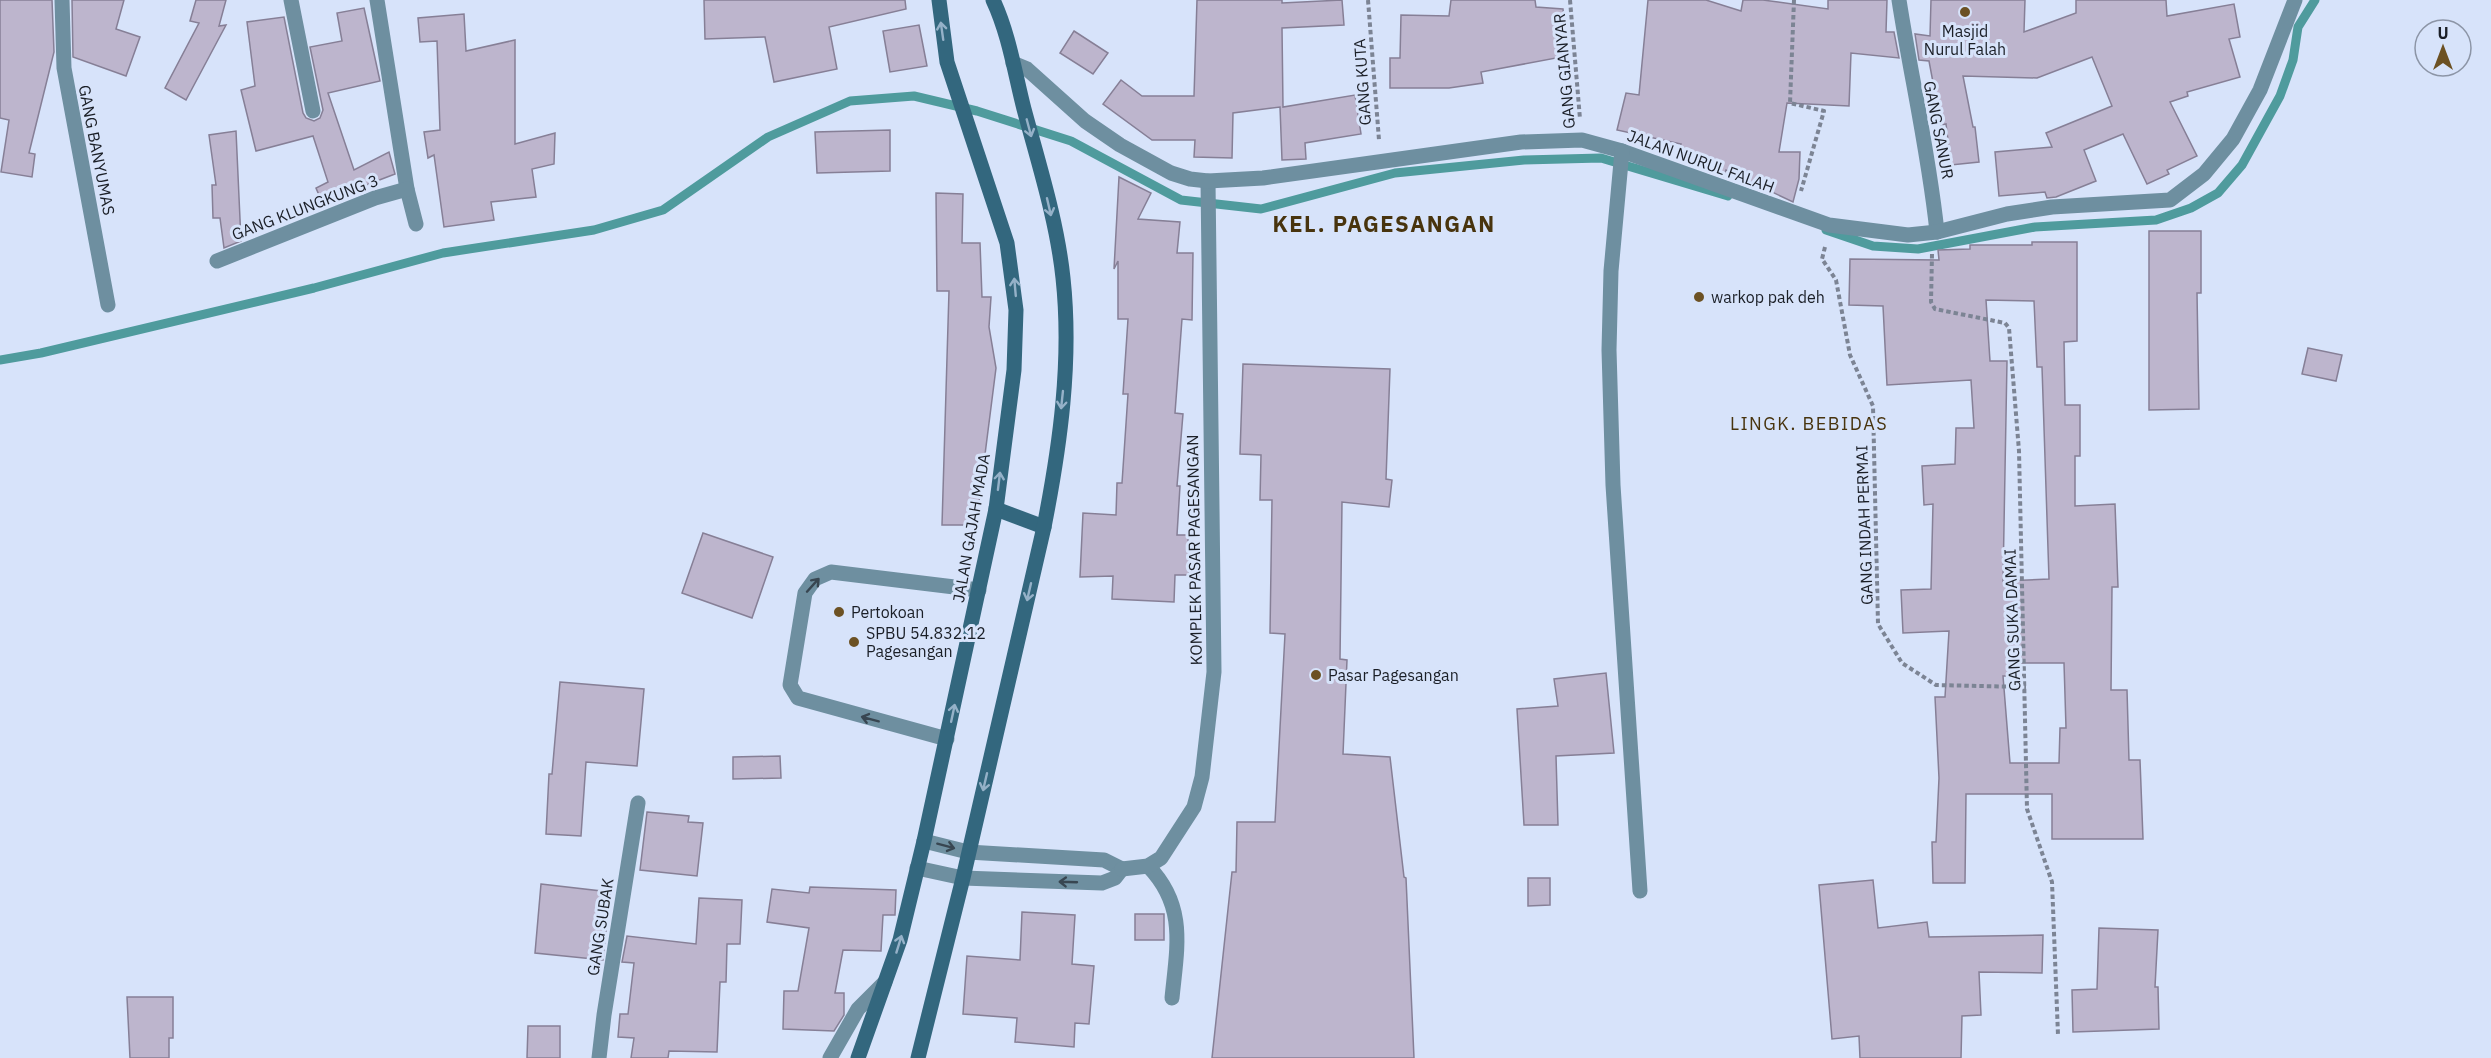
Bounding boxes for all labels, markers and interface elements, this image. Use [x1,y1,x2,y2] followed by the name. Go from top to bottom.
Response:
[1958,5,1972,19] marker: Masjid Nurul Falah
[1549,12,1579,130] street label: GANG GIANYAR
[2413,18,2473,78] north arrow
[1924,21,2006,59] place label: Masjid Nurul Falah
[937,22,948,42] one-way arrow
[2437,23,2449,43] text: U
[1349,38,1375,126] street label: GANG KUTA
[1920,79,1958,181] street label: GANG SANUR
[75,83,119,217] street label: GANG BANYUMAS
[1024,118,1035,137] one-way arrow
[1625,125,1777,197] street label: JALAN NURUL FALAH
[229,170,381,244] street label: GANG KLUNGKUNG 3
[1043,197,1055,216] one-way arrow
[1272,209,1496,238] district label: KEL. PAGESANGAN
[1009,277,1020,297] one-way arrow
[1711,287,1825,307] place label: warkop pak deh
[1692,290,1706,304] marker: warkop pak deh
[1056,390,1067,410] one-way arrow
[1730,412,1888,435] district label: LINGK. BEBIDAS
[1182,434,1206,666] street label: KOMPLEK PASAR PAGESANGAN
[1851,445,1877,605] street label: GANG INDAH PERMAI
[948,452,994,604] street label: JALAN GAJAH MADA
[994,471,1005,491] one-way arrow
[2000,549,2024,691] street label: GANG SUKA DAMAI
[805,577,819,593] one-way arrow
[1022,582,1034,601] one-way arrow
[851,602,924,622] place label: Pertokoan
[832,605,846,619] marker: Pertokoan
[866,623,986,661] place label: SPBU 54.832.12 Pagesangan
[847,635,861,649] marker: SPBU 54.832.12 Pagesangan
[1328,665,1459,685] place label: Pasar Pagesangan
[1309,668,1323,682] marker: Pasar Pagesangan
[947,704,959,723] one-way arrow
[861,713,880,724] one-way arrow
[978,772,990,791] one-way arrow
[936,841,955,853] one-way arrow
[1059,876,1079,887] one-way arrow
[582,877,618,977] street label: GANG SUBAK
[894,935,905,954] one-way arrow

